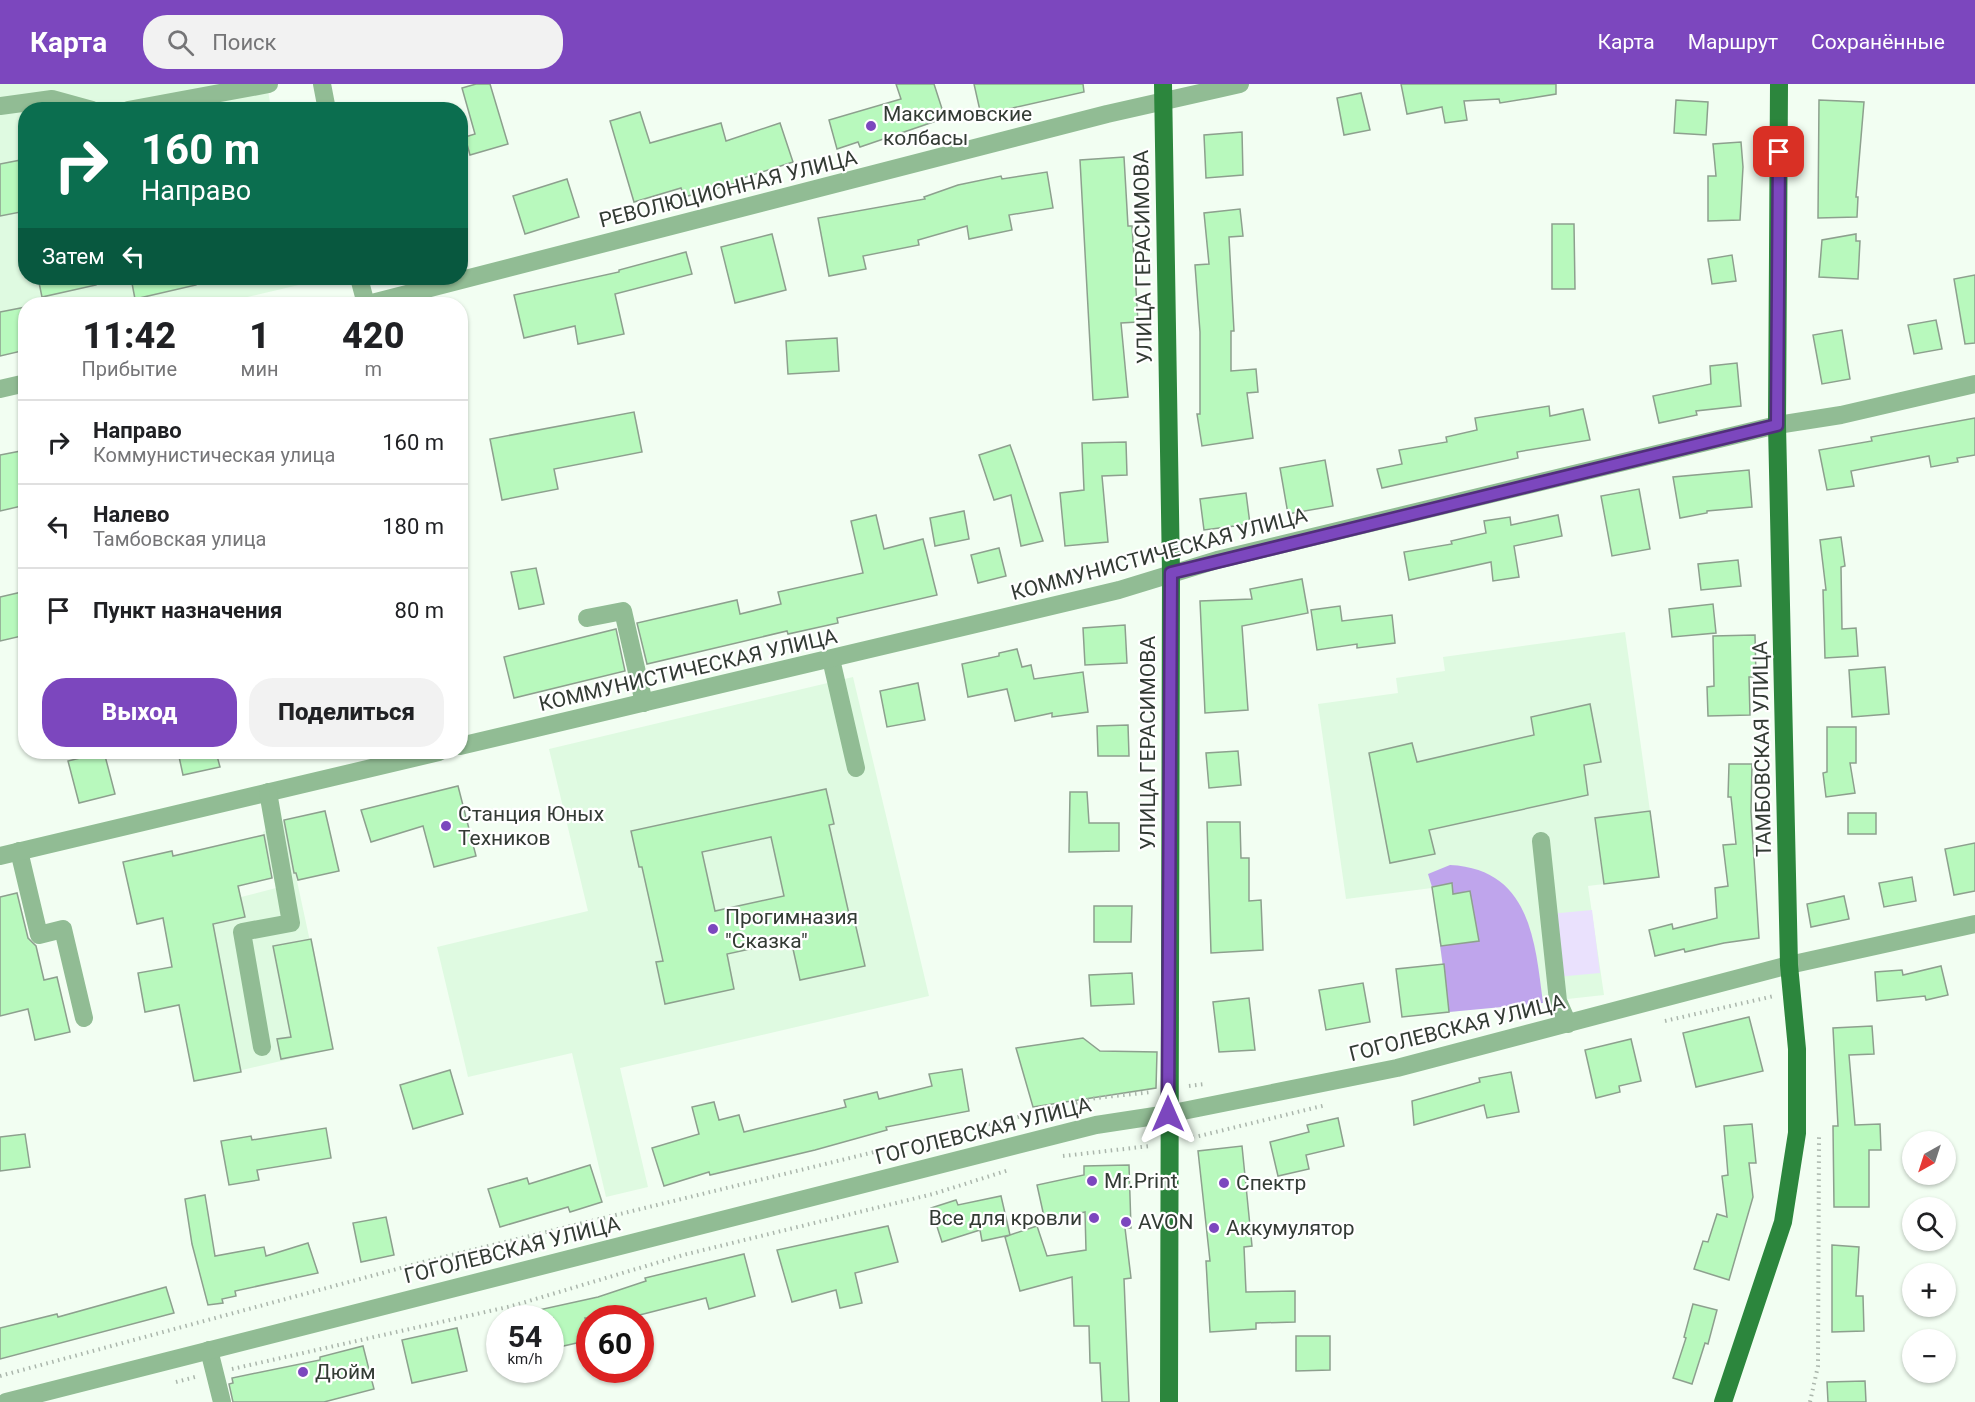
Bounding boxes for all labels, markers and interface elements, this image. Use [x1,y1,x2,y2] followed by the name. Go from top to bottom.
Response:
[143,15,563,69] search box
[30,26,107,59] text: Карта
[164,26,197,59] icon: search
[212,30,277,55] text: Поиск
[1598,30,1655,54] text: Карта
[1688,30,1778,54] text: Маршрут
[1811,30,1945,54] text: Сохранённые
[883,102,1032,150] place label: Максимовские колбасы
[864,119,878,133] marker: Максимовские колбасы
[141,125,260,174] text: 160 m
[42,126,120,204] icon: right
[1753,126,1804,177] pin
[1762,135,1795,168] icon: arrive
[597,145,860,233] street label: РЕВОЛЮЦИОННАЯ УЛИЦА
[1129,149,1157,364] street label: УЛИЦА ГЕРАСИМОВА
[141,175,251,207] text: Направо
[117,240,150,273] icon: left
[42,244,105,269] text: Затем
[83,315,176,357] text: 11:42
[249,315,270,357] text: 1
[342,315,404,357] text: 420
[82,357,177,381] text: Прибытие
[241,357,279,381] text: мин
[364,357,382,381] text: m
[93,418,182,443] text: Направо
[42,426,75,459] icon: right
[382,430,444,455] text: 160 m
[93,443,335,467] text: Коммунистическая улица
[93,502,170,527] text: Налево
[1008,503,1310,605] street label: КОММУНИСТИЧЕСКАЯ УЛИЦА
[42,510,75,543] icon: left
[382,514,444,539] text: 180 m
[93,527,266,551] text: Тамбовская улица
[42,594,75,627] icon: arrive
[93,598,282,623] text: Пункт назначения
[395,598,444,623] text: 80 m
[536,624,840,716] street label: КОММУНИСТИЧЕСКАЯ УЛИЦА
[1136,636,1160,850] street label: УЛИЦА ГЕРАСИМОВА
[1748,641,1776,857] street label: ТАМБОВСКАЯ УЛИЦА
[42,678,237,747] button: Выход
[249,678,444,747] button: Поделиться
[458,802,604,850] place label: Станция Юных Техников
[439,819,453,833] marker: Станция Юных Техников
[725,905,858,953] place label: Прогимназия "Сказка"
[706,922,720,936] marker: Прогимназия "Сказка"
[1347,989,1568,1066] street label: ГОГОЛЕВСКАЯ УЛИЦА
[1136,1082,1200,1146] position arrow
[873,1092,1094,1169] street label: ГОГОЛЕВСКАЯ УЛИЦА
[1902,1131,1956,1185] north arrow
[1902,1131,1956,1383] map controls
[1104,1169,1178,1193] place label: Mr.Print
[1236,1171,1306,1195] place label: Спектр
[1085,1174,1099,1188] marker: Mr.Print
[1217,1176,1231,1190] marker: Спектр
[1902,1197,1956,1251] button: search
[929,1206,1082,1230] place label: Все для кровли
[1138,1210,1193,1234] place label: AVON
[402,1211,623,1288] street label: ГОГОЛЕВСКАЯ УЛИЦА
[1087,1211,1101,1225] marker: Все для кровли
[1119,1215,1133,1229] marker: AVON
[1226,1216,1355,1240] place label: Аккумулятор
[1207,1221,1221,1235] marker: Аккумулятор
[1902,1263,1956,1317] button: +
[576,1305,654,1383] speed limit sign: 60
[508,1319,542,1354] text: 54
[1902,1329,1956,1383] button: −
[507,1350,543,1368] text: km/h
[315,1360,376,1384] place label: Дюйм
[296,1365,310,1379] marker: Дюйм

